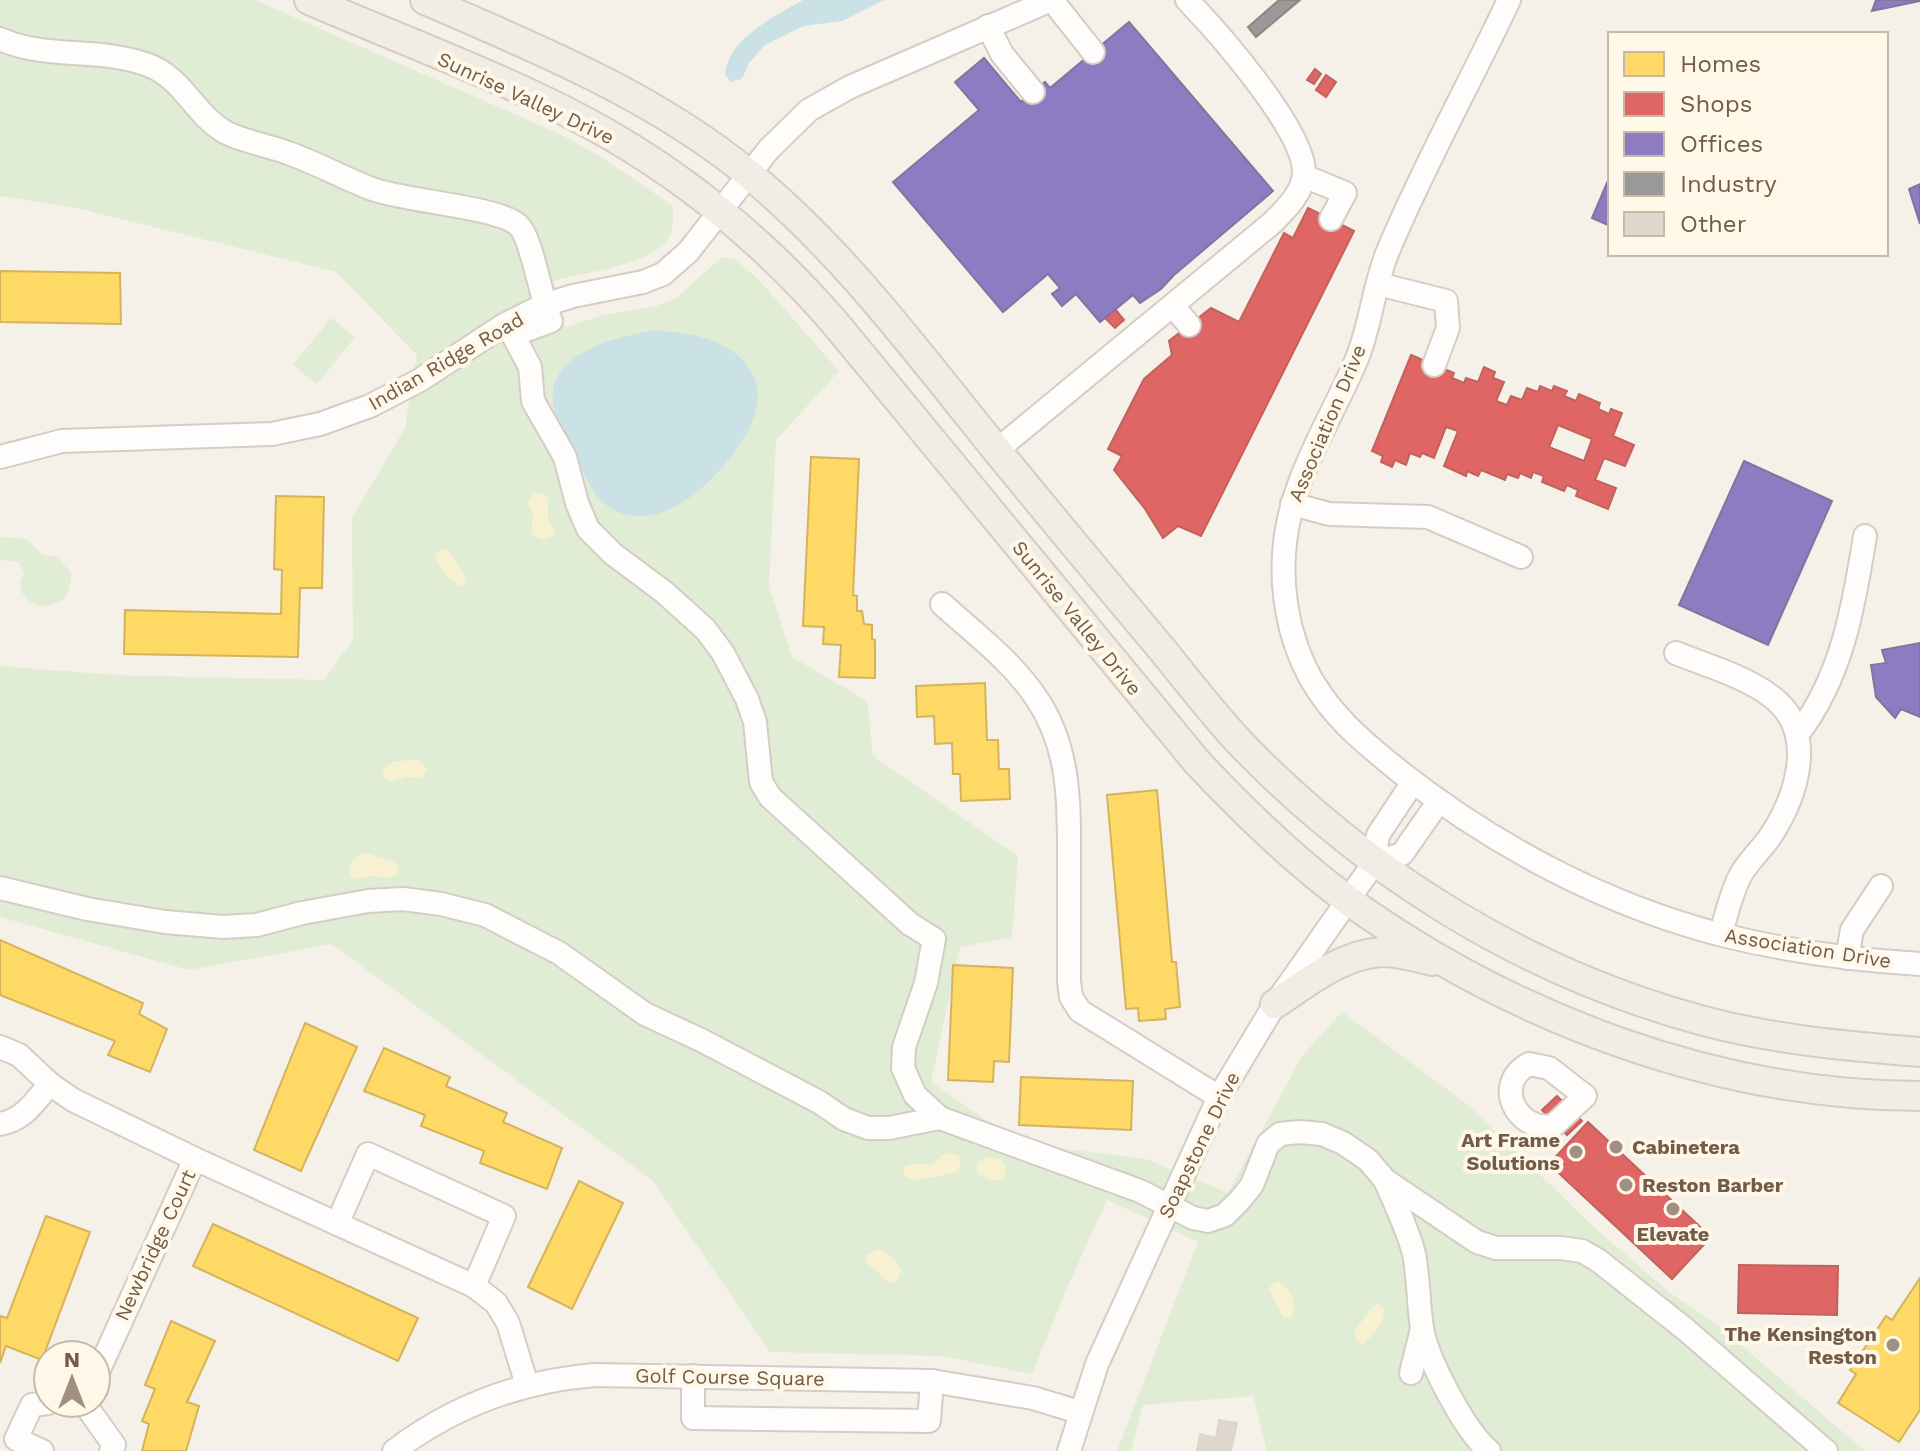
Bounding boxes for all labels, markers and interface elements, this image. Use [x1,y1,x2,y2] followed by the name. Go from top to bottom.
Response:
[1608,32,1888,256] legend
[434,47,618,149] street label: Sunrise Valley Drive
[1680,50,1761,78] text: Homes
[1680,90,1752,118] text: Shops
[1680,130,1763,158] text: Offices
[1680,170,1777,198] text: Industry
[1680,210,1747,238] text: Other
[364,307,528,415] street label: Indian Ridge Road
[1283,341,1371,505] street label: Association Drive
[1007,536,1147,700] street label: Sunrise Valley Drive
[1723,923,1893,973] street label: Association Drive
[1153,1068,1245,1222] street label: Soapstone Drive
[1461,1128,1560,1175] place label: Art Frame Solutions
[1632,1135,1740,1159] place label: Cabinetera
[1607,1138,1625,1156] marker: Cabinetera
[1567,1143,1585,1161] marker: Art Frame Solutions
[109,1165,201,1324] street label: Newbridge Court
[1642,1173,1784,1197] place label: Reston Barber
[1617,1176,1635,1194] marker: Reston Barber
[1664,1200,1682,1218] marker: Elevate
[1637,1222,1709,1246] place label: Elevate
[1724,1322,1877,1369] place label: The Kensington Reston
[1884,1336,1902,1354] marker: The Kensington Reston
[32,1339,112,1419] north arrow
[64,1347,80,1372] text: N
[635,1363,825,1391] street label: Golf Course Square

